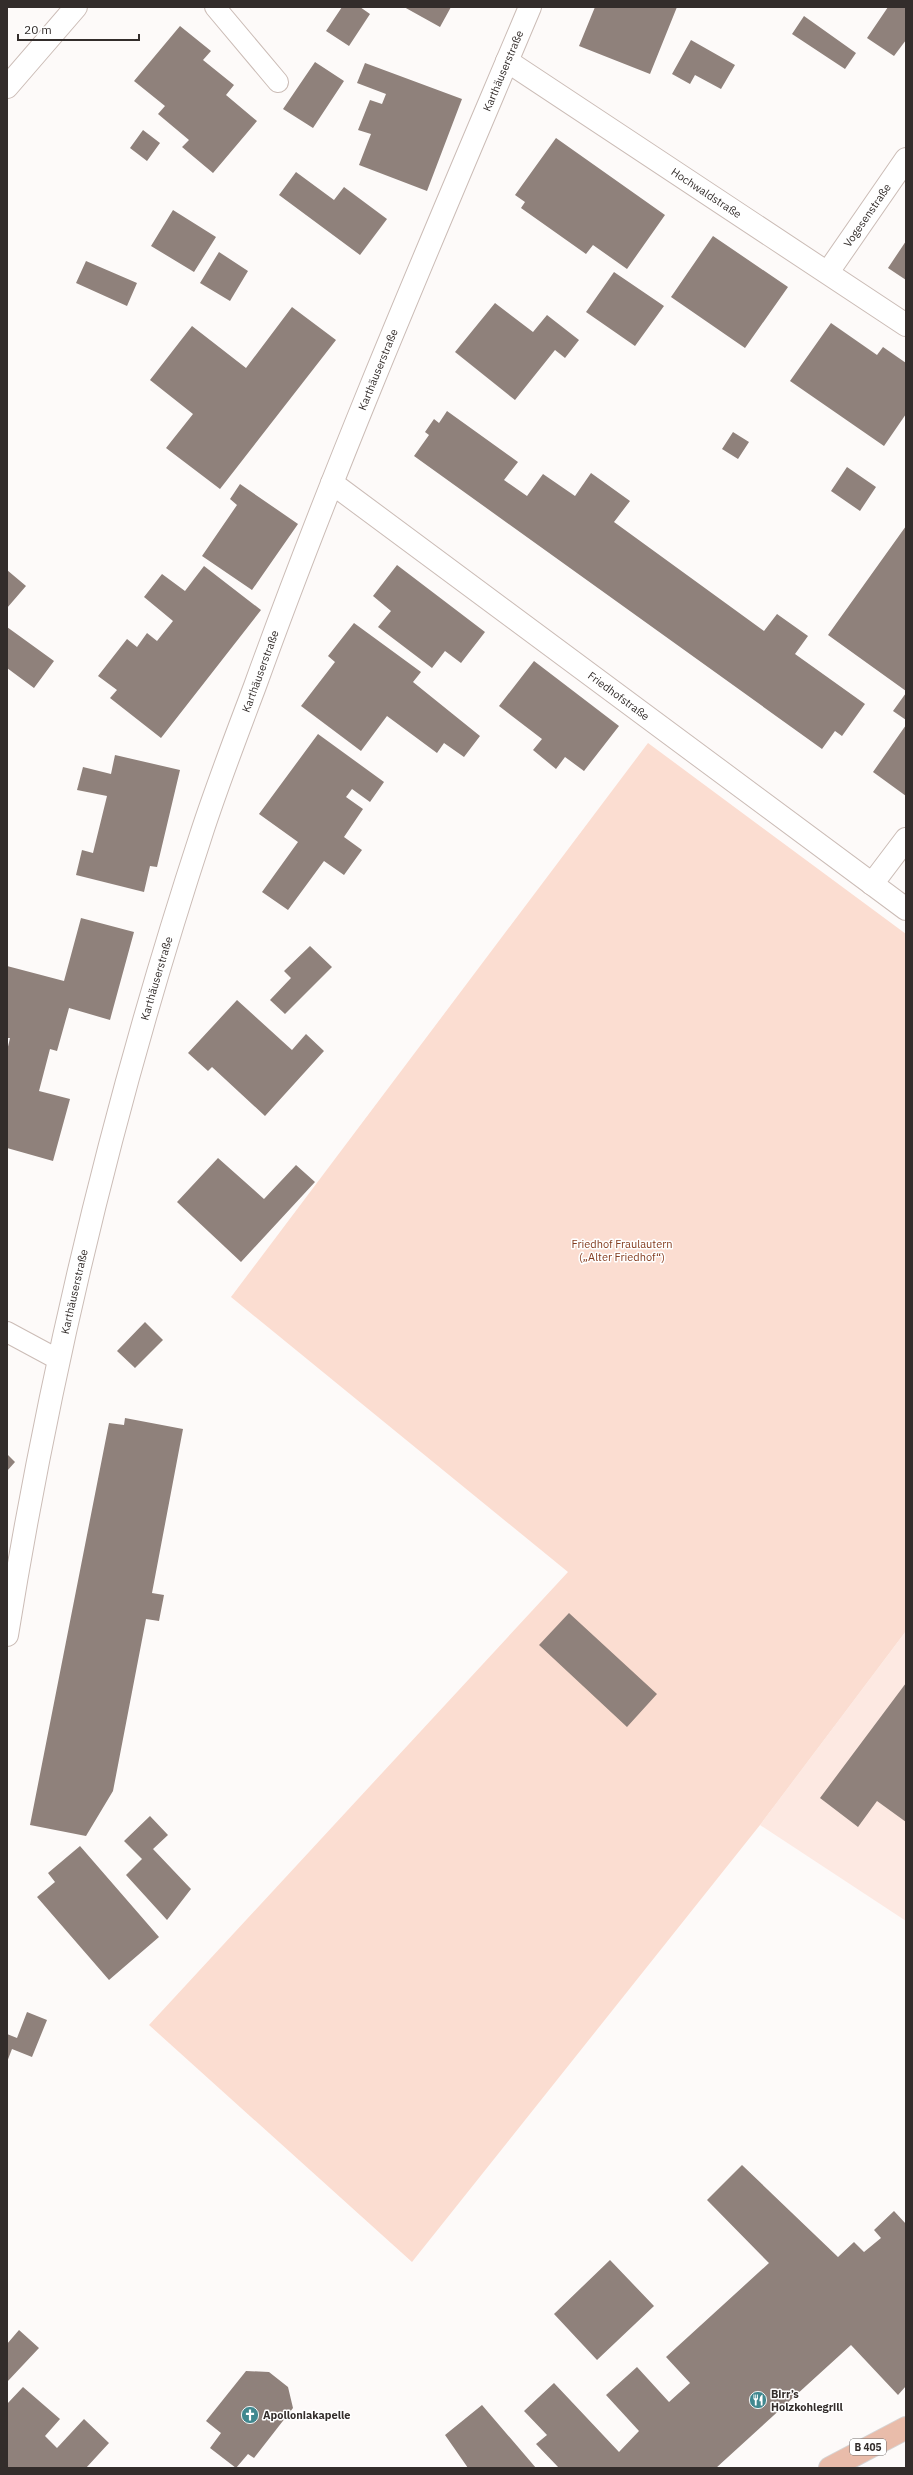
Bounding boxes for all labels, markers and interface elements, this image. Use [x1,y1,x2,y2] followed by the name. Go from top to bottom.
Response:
[18,16,139,42] scale bar
[24,22,52,37] text: 20 m
[480,28,526,113] street label: Karthäuserstraße
[668,165,744,221] street label: Hochwaldstraße
[840,181,894,250] street label: Vogesenstraße
[355,327,401,412] street label: Karthäuserstraße
[239,628,282,714] street label: Karthäuserstraße
[585,668,652,723] street label: Friedhofstraße
[138,935,176,1022] street label: Karthäuserstraße
[572,1237,672,1264] park label: Friedhof Fraulautern („Alter Friedhof“)
[58,1248,91,1335] street label: Karthäuserstraße
[771,2387,843,2414] place label: Birr’s Holzkohlegrill
[748,2390,768,2410] restaurant icon: Birr’s Holzkohlegrill
[240,2405,260,2425] church icon: Apolloniakapelle
[263,2408,350,2422] place label: Apolloniakapelle
[850,2439,886,2455] road number: B 405

